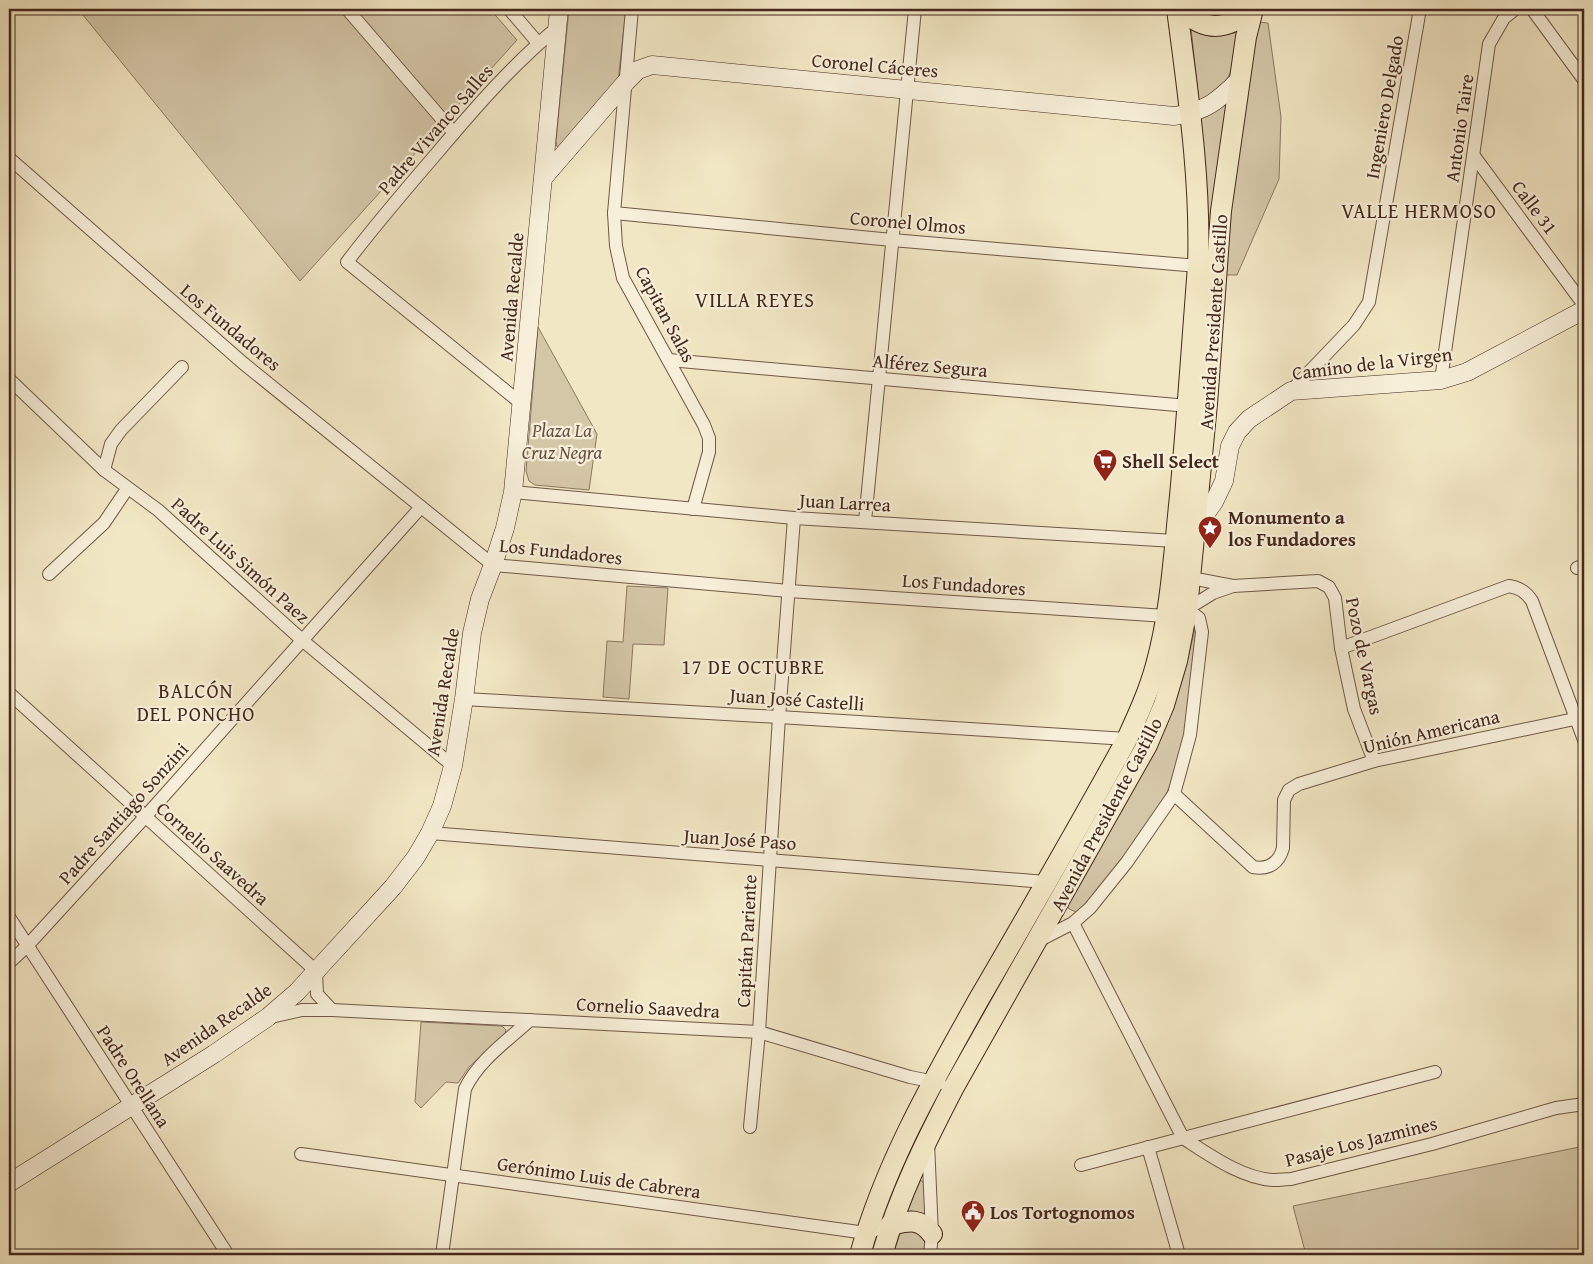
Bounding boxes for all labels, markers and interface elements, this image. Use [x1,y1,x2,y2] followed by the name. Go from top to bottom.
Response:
[1358,33,1410,181] street label: Ingeniero Delgado
[811,46,939,84] street label: Coronel Cáceres
[371,58,499,200] street label: Padre Vivanco Salles
[1438,72,1480,184] street label: Antonio Taire
[1505,174,1565,240] street label: Calle 31
[1341,196,1497,225] district label: VALLE HERMOSO
[849,203,967,241] street label: Coronel Olmos
[1191,213,1235,431] street label: Avenida Presidente Castillo
[491,231,531,363] street label: Avenida Recalde
[629,261,703,367] street label: Capitan Salas
[175,276,287,378] street label: Los Fundadores
[695,285,815,314] district label: VILLA REYES
[1290,339,1454,387] street label: Camino de la Virgen
[871,346,989,384] street label: Alférez Segura
[522,416,602,466] park label: Plaza La Cruz Negra
[1122,447,1220,475] place label: Shell Select
[1092,448,1118,482] supermarket icon: Shell Select
[797,486,891,518] street label: Juan Larrea
[166,490,316,630] street label: Padre Luis Simón Paez
[1228,503,1356,553] place label: Monumento a los Fundadores
[1197,515,1223,549] place icon: Monumento a los Fundadores
[498,531,624,571] street label: Los Fundadores
[901,566,1027,602] street label: Los Fundadores
[1339,595,1391,717] street label: Pozo de Vargas
[418,626,466,758] street label: Avenida Recalde
[681,652,825,681] district label: 17 DE OCTUBRE
[137,676,255,728] district label: BALCÓN DEL PONCHO
[727,680,865,718] street label: Juan José Castelli
[1360,702,1502,760] street label: Unión Americana
[1043,712,1169,916] street label: Avenida Presidente Castillo
[52,736,194,890] street label: Padre Santiago Sonzini
[150,795,276,911] street label: Cornelio Saavedra
[681,821,797,857] street label: Juan José Paso
[729,874,763,1008] street label: Capitán Pariente
[155,975,277,1073] street label: Avenida Recalde
[576,989,720,1025] street label: Cornelio Saavedra
[90,1019,178,1133] street label: Padre Orellana
[1282,1109,1440,1173] street label: Pasaje Los Jazmines
[495,1149,703,1205] street label: Gerónimo Luis de Cabrera
[990,1198,1135,1226] place label: Los Tortognomos
[960,1199,986,1233] public building icon: Los Tortognomos

